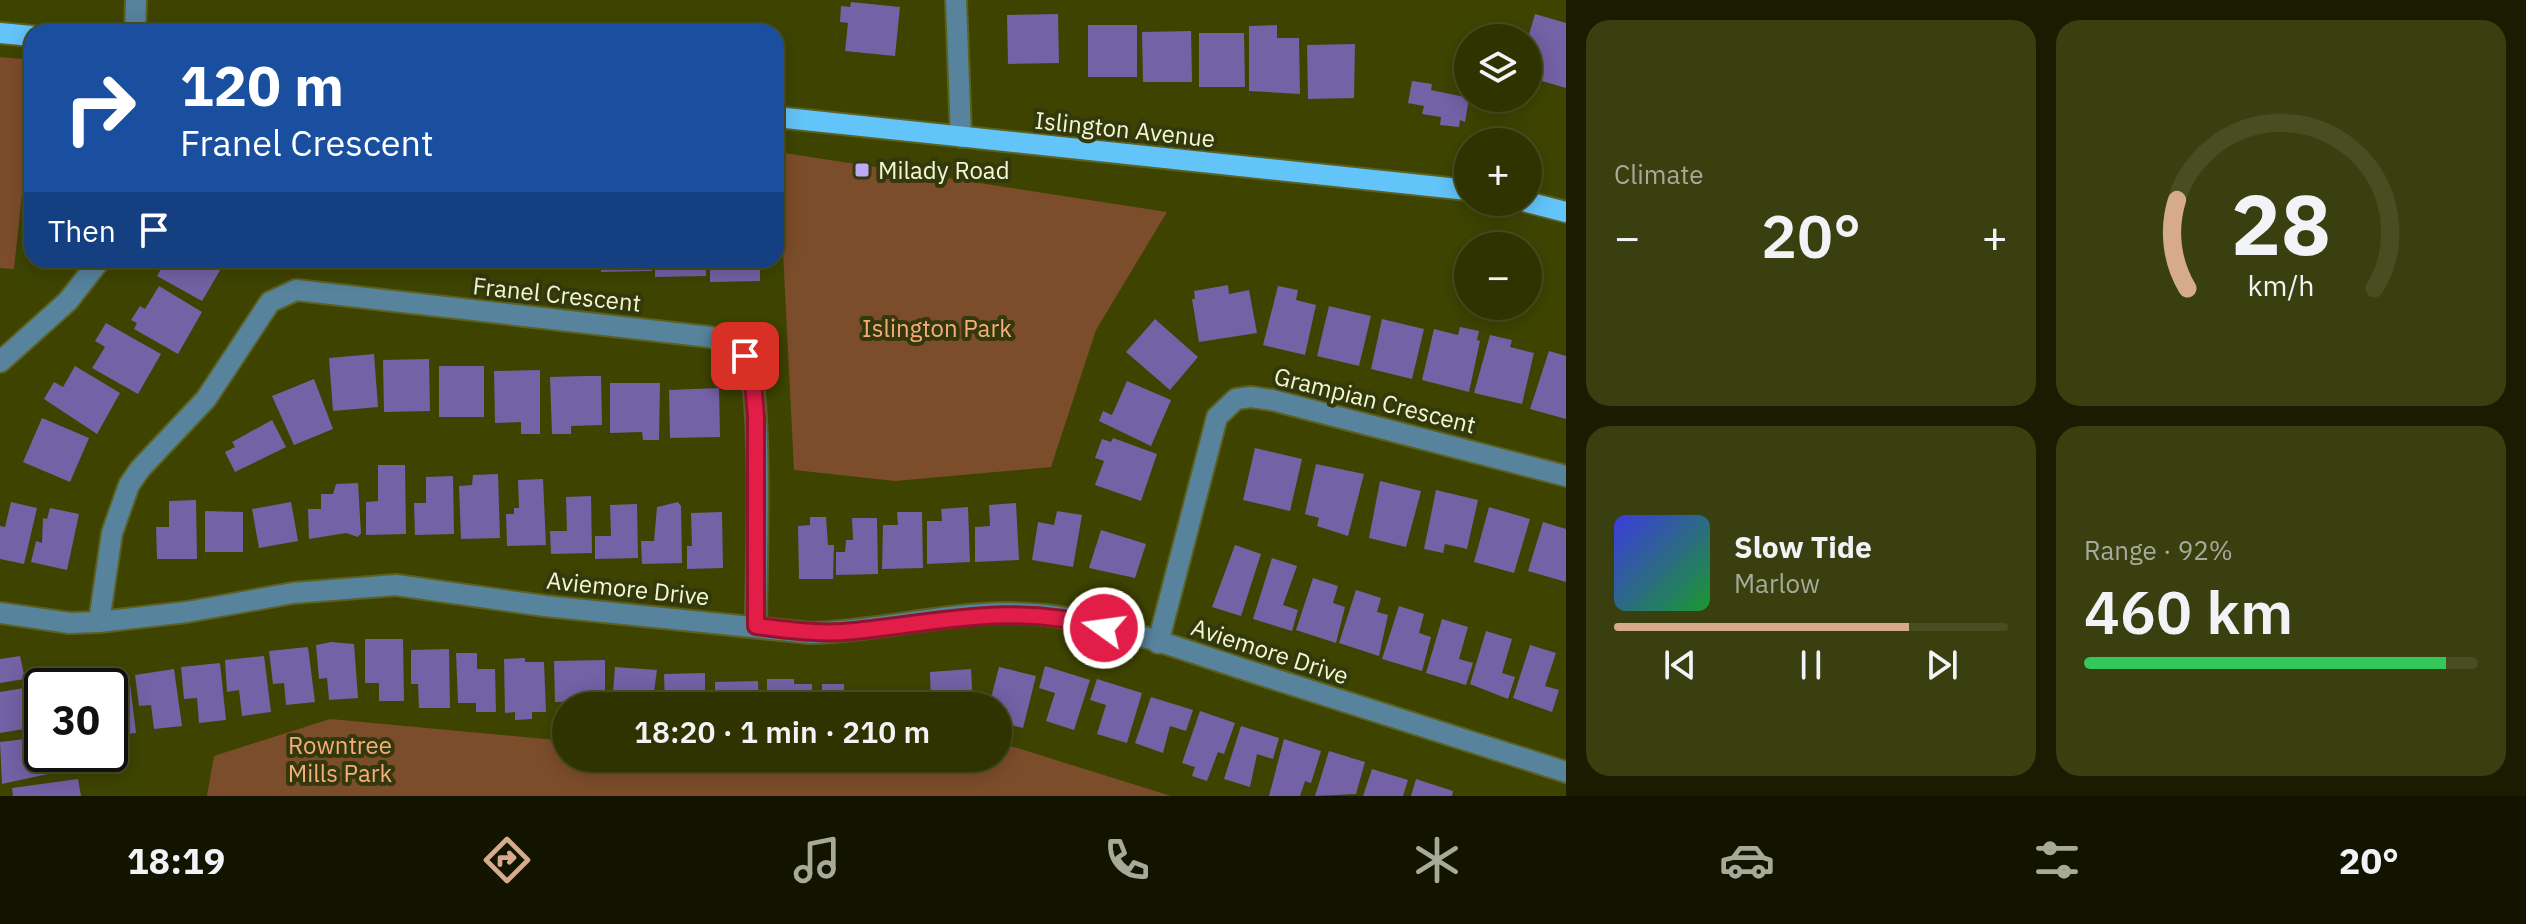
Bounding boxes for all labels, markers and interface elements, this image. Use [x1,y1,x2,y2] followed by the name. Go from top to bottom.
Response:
[1454,24,1542,320] map controls
[1454,24,1542,112] button: layers
[180,49,344,121] text: 120 m
[48,56,152,160] icon: right
[1033,104,1217,154] street label: Islington Avenue
[180,119,434,166] text: Franel Crescent
[1454,128,1542,216] button: +
[878,154,1010,186] place label: Milady Road
[1614,157,1704,191] text: Climate
[853,161,871,179] marker: Milady Road
[2231,170,2331,278] text: 28
[1761,196,1861,275] text: 20°
[132,208,176,252] icon: arrive
[1614,208,1640,265] text: −
[1982,208,2008,265] text: +
[48,211,116,250] text: Then
[1454,232,1542,320] button: −
[2247,267,2315,304] text: km/h
[471,269,643,319] street label: Franel Crescent
[862,312,1012,344] park label: Islington Park
[711,322,779,390] pin
[723,334,767,378] icon: arrive
[1271,359,1479,441] street label: Grampian Crescent
[1734,527,1872,566] text: Slow Tide
[2084,533,2233,567] text: Range · 92%
[545,564,711,612] street label: Aviemore Drive
[1734,566,1820,600] text: Marlow
[2084,572,2293,651] text: 460 km
[1062,586,1146,670] position arrow
[1187,611,1353,691] street label: Aviemore Drive
[1658,643,1702,687] icon: previous
[1789,643,1833,687] icon: pause
[1920,643,1964,687] icon: next
[24,668,128,772] speed limit sign: 30
[634,712,930,751] text: 18:20 · 1 min · 210 m
[288,729,393,789] park label: Rowntree Mills Park
[479,832,535,888] icon: directions
[789,832,845,888] icon: music
[1099,832,1155,888] icon: phone
[1409,832,1465,888] icon: climate
[1719,832,1775,888] icon: car
[2029,832,2085,888] icon: filters
[127,837,225,884] text: 18:19
[2339,837,2399,884] text: 20°

